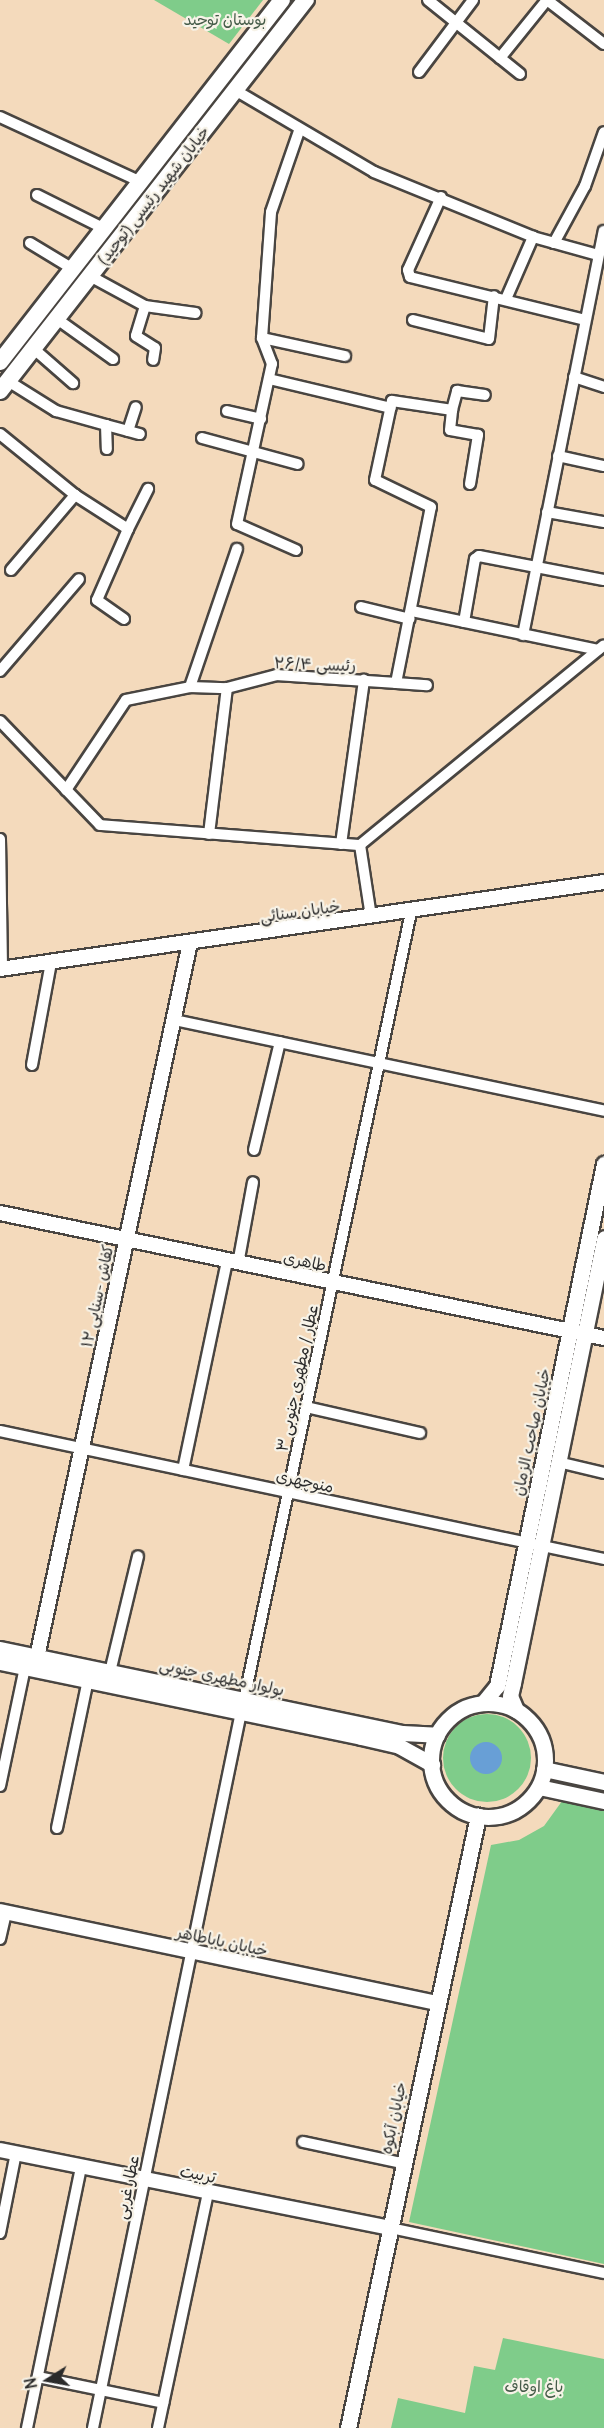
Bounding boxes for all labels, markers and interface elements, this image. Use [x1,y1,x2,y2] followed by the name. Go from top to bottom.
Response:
[184,9,266,29] park label: بوستان توحید
[93,122,213,268] street label: خیابان شهید رئیسی (توحید)
[274,653,356,675] street label: رئیسی ۲۶/۴
[259,896,341,926] street label: خیابان سنائی
[77,1243,117,1349] street label: کفاش -سنایی ۱۲
[282,1247,328,1275] street label: طاهری
[272,1303,322,1453] street label: عطار / مطهری جنوبی ۳
[508,1367,554,1497] street label: خیابان صاحب الزمان
[274,1466,336,1496] street label: منوچهری
[158,1654,286,1700] street label: بولوار مطهری جنوبی
[174,1922,270,1960] street label: خیابان باباطاهر
[376,2080,410,2156] street label: خیابان آبکوه
[111,2153,143,2221] street label: عطار غربی
[178,2161,218,2187] street label: تربیت
[18,2350,78,2410] north arrow
[19,2376,41,2391] text: N
[505,2376,563,2396] park label: باغ اوقاف

